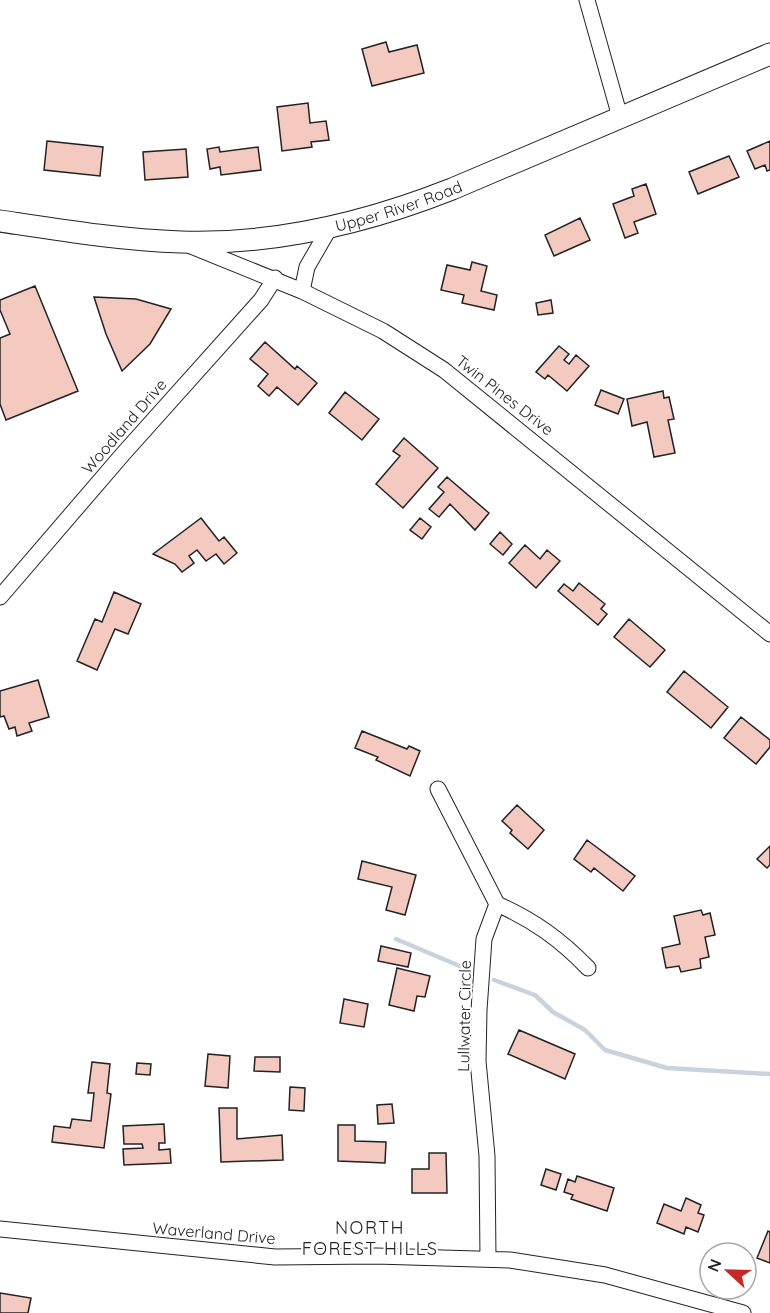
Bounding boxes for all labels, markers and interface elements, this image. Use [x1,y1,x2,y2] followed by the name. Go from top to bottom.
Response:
[333,176,465,236] street label: Upper River Road
[452,351,558,439] street label: Twin Pines Drive
[77,374,171,478] street label: Woodland Drive
[453,960,475,1072] street label: Lullwater Circle
[302,1216,438,1260] district label: NORTH FOREST HILLS
[152,1218,276,1248] street label: Waverland Drive
[698,1241,758,1301] north arrow
[703,1256,726,1275] text: N

